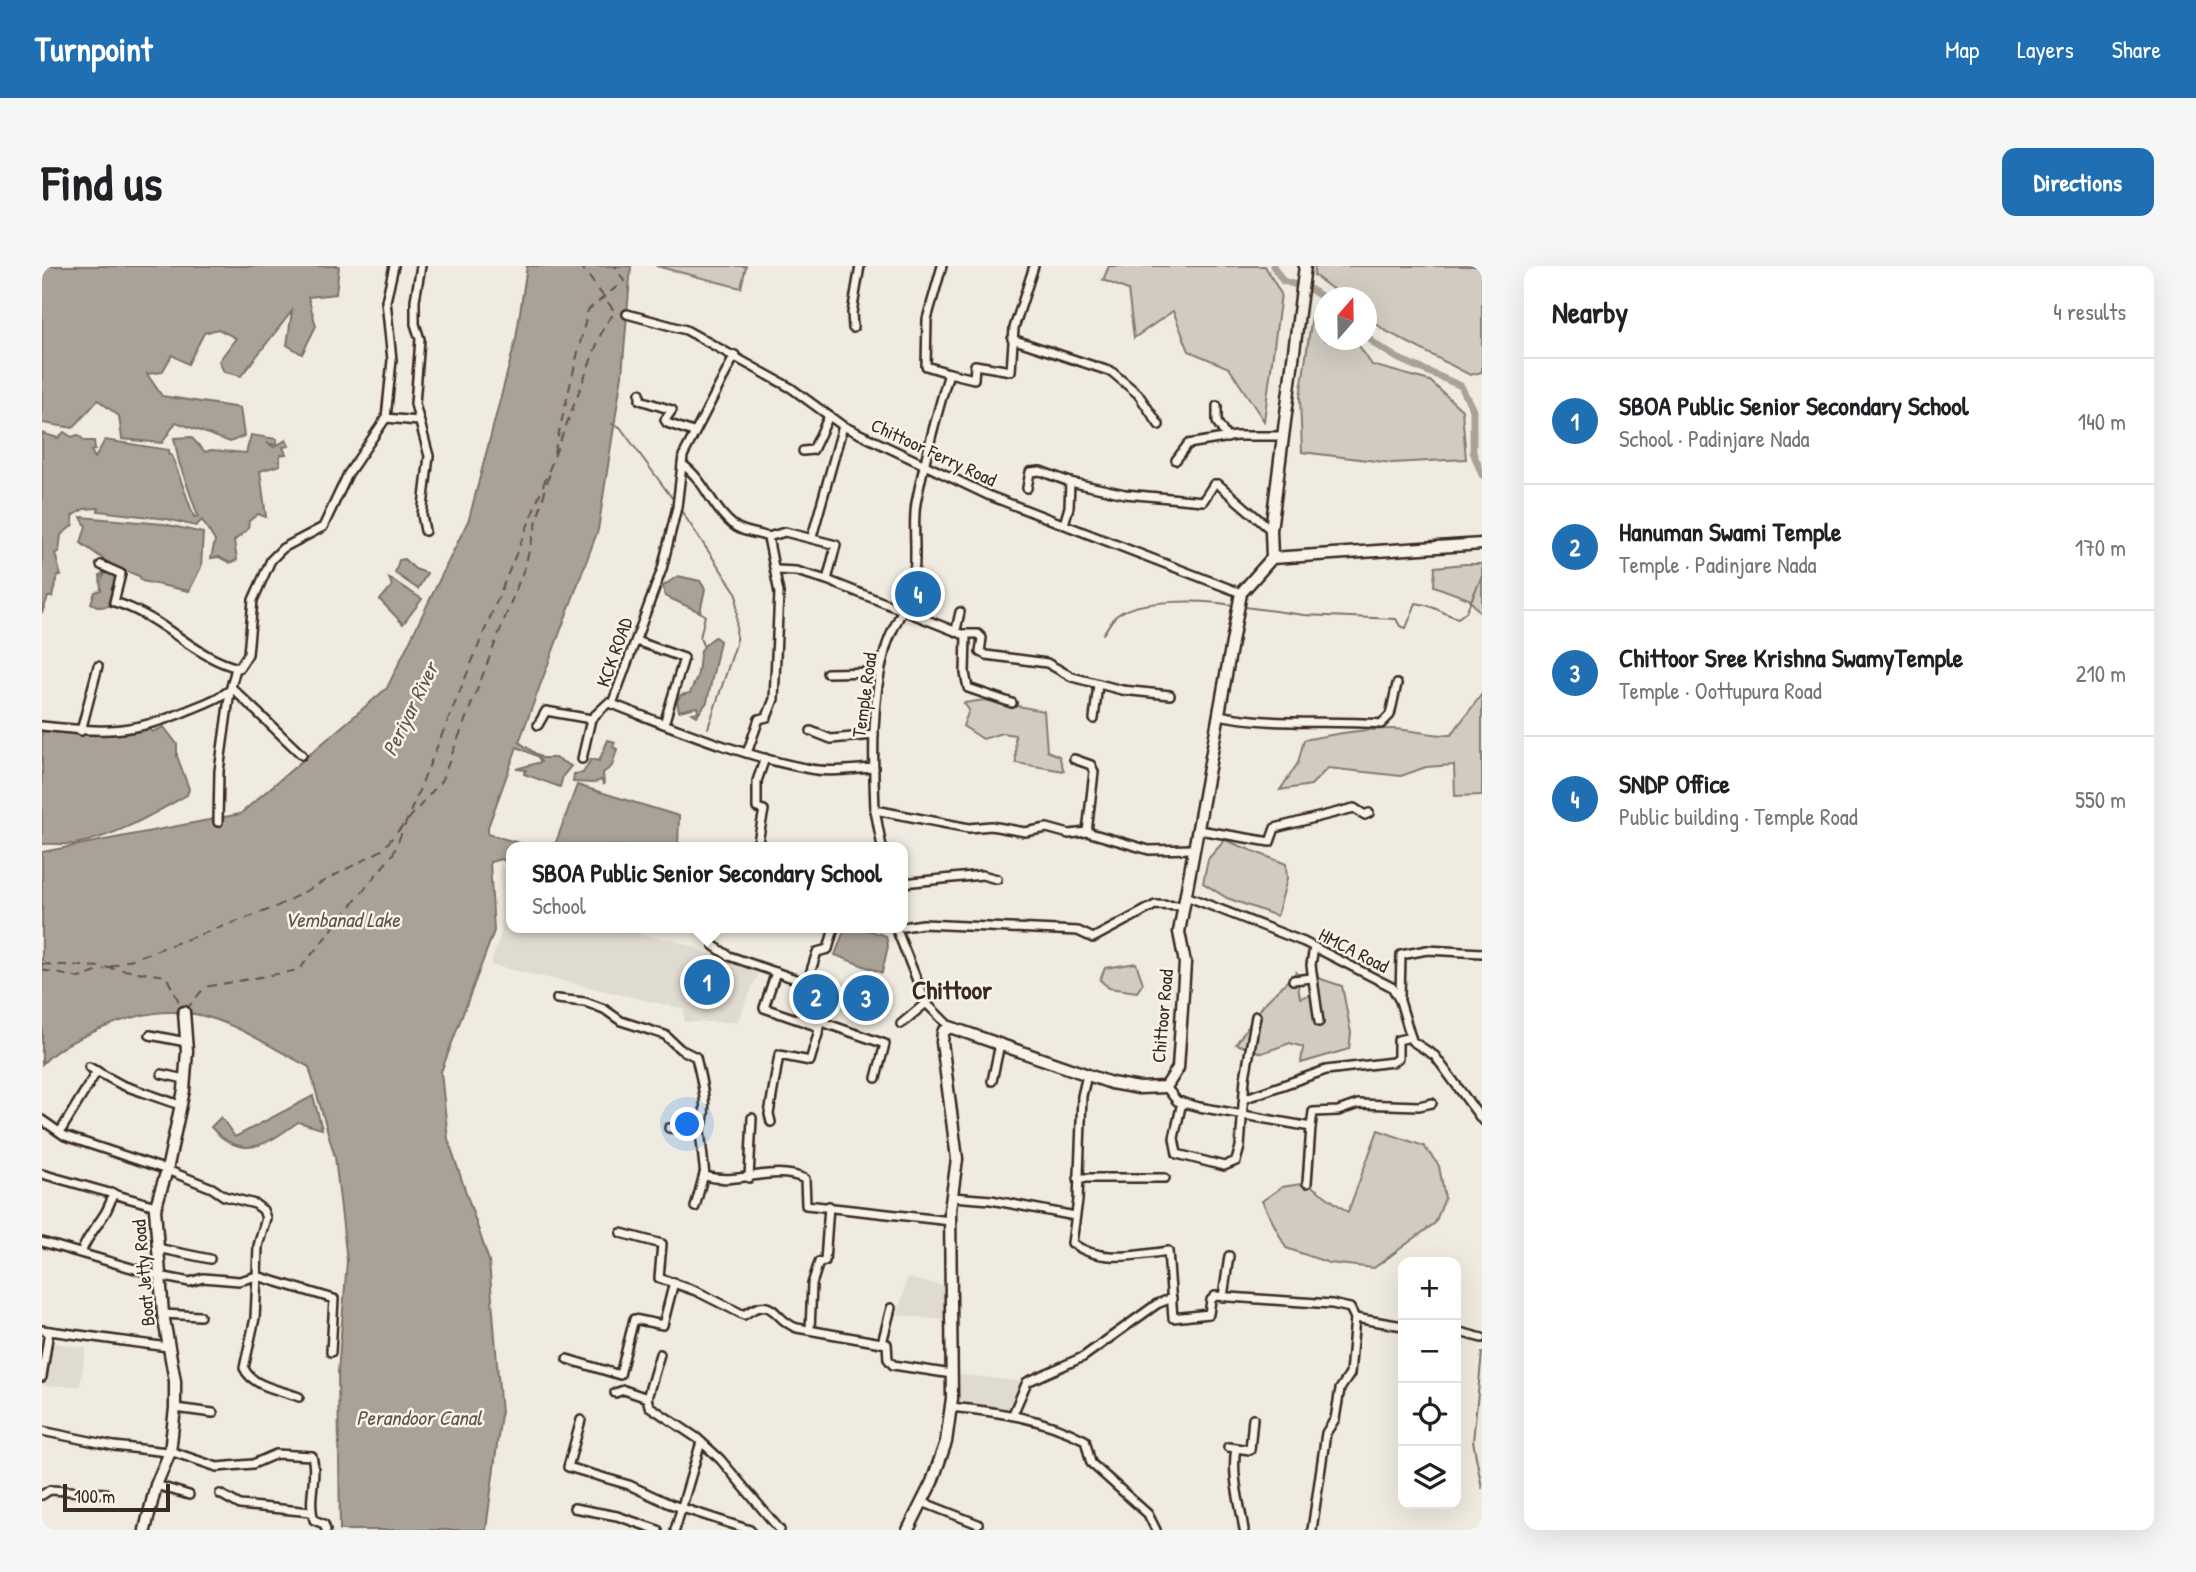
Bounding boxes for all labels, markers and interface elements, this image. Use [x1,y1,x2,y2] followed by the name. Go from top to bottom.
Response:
[35,27,152,71] text: Turnpoint
[1945,33,1979,65] text: Map
[2017,33,2074,65] text: Layers
[2112,33,2161,65] text: Share
[2002,148,2154,216] button: Directions
[42,149,162,215] text: Find us
[1314,287,1377,350] north arrow
[1552,292,1628,332] text: Nearby
[2053,296,2126,327] text: 4 results
[1619,388,1969,423] text: SBOA Public Senior Secondary School
[1571,406,1579,437] text: 1
[2078,406,2126,437] text: 140 m
[867,412,1001,493] street label: Chittoor Ferry Road
[1619,423,1810,454] text: School · Padinjare Nada
[1619,514,1841,549] text: Hanuman Swami Temple
[1570,532,1580,563] text: 2
[2075,532,2126,563] text: 170 m
[1619,549,1816,580] text: Temple · Padinjare Nada
[895,568,941,620] pin: 4
[589,614,639,690] street label: KCK ROAD
[1619,640,1963,675] text: Chittoor Sree Krishna SwamyTemple
[845,650,883,739] street label: Temple Road
[375,655,446,760] water label: Periyar River
[1570,658,1580,689] text: 3
[2076,658,2126,689] text: 210 m
[1619,675,1822,706] text: Temple · Oottupura Road
[1619,766,1730,801] text: SNDP Office
[1571,784,1579,815] text: 4
[2075,784,2126,815] text: 550 m
[1619,801,1858,832] text: Public building · Temple Road
[506,842,908,933] popup
[532,855,882,890] text: SBOA Public Senior Secondary School
[532,890,586,921] text: School
[284,905,401,934] water label: Vembanad Lake
[1315,921,1394,979] street label: HMCA Road
[684,956,730,1008] pin: 1
[1145,968,1179,1064] street label: Chittoor Road
[793,971,839,1023] pin: 2
[843,972,889,1024] pin: 3
[912,972,993,1007] district label: Chittoor
[670,1107,704,1141] your location
[125,1218,161,1327] street label: Boat Jetty Road
[1398,1257,1461,1509] map controls
[1398,1257,1461,1320] button: +
[1398,1320,1461,1383] button: −
[1398,1383,1461,1446] button: locate
[356,1403,483,1432] water label: Perandoor Canal
[1398,1446,1461,1509] button: layers
[63,1481,170,1513] scale bar
[74,1483,115,1509] text: 100 m

